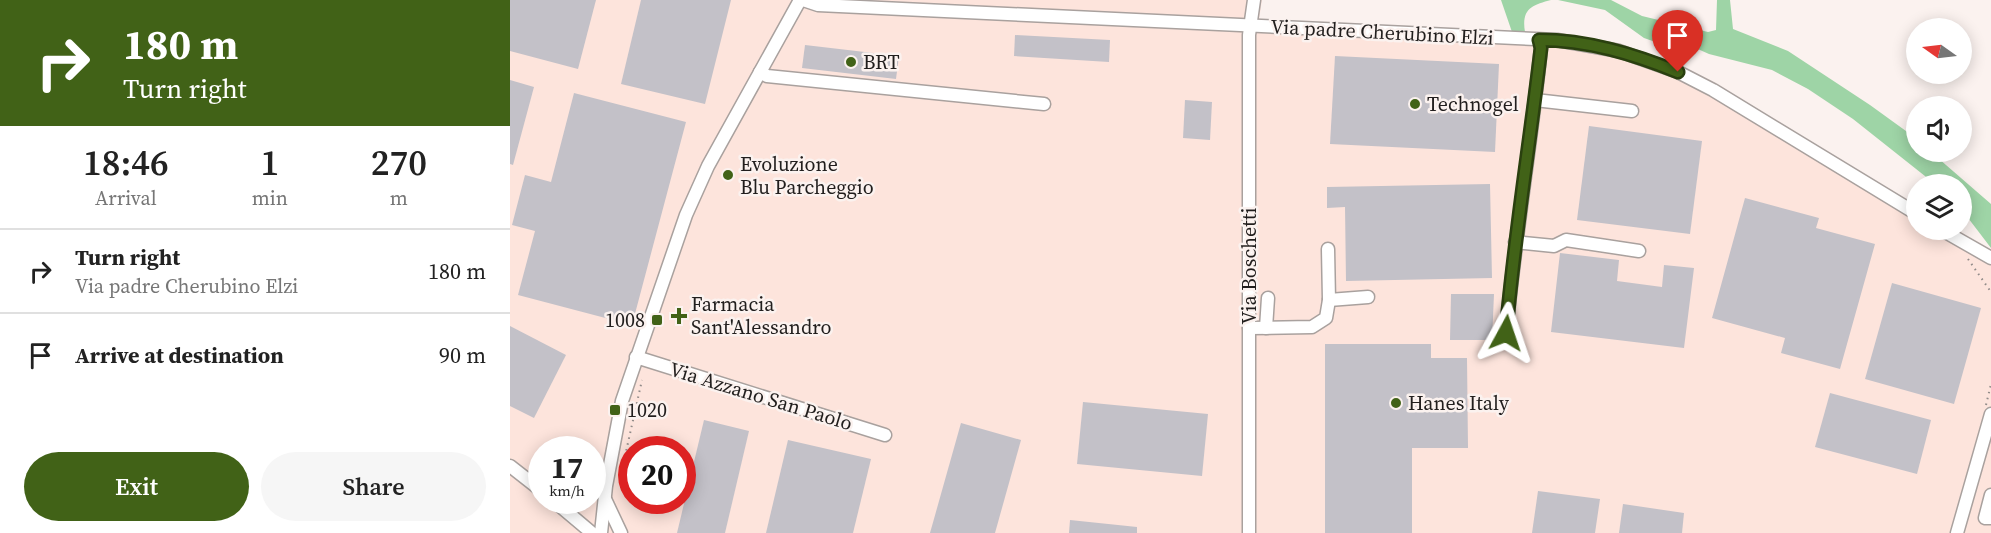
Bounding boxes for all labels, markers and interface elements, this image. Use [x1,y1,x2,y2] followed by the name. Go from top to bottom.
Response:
[1652,10,1703,72] pin
[1270,12,1494,52] street label: Via padre Cherubino Elzi
[123,15,238,73] text: 180 m
[1906,18,1972,84] north arrow
[1906,18,1972,240] map controls
[1661,19,1694,52] icon: arrive
[24,24,102,102] icon: right
[863,48,900,76] place label: BRT
[844,55,858,69] marker: BRT
[123,70,247,107] text: Turn right
[1427,90,1519,118] place label: Technogel
[1906,96,1972,162] button: sound
[1408,97,1422,111] marker: Technogel
[83,138,169,187] text: 18:46
[260,138,279,187] text: 1
[371,138,427,187] text: 270
[740,150,874,201] place label: Evoluzione Blu Parcheggio
[721,168,735,182] marker: Evoluzione Blu Parcheggio
[1906,174,1972,240] button: layers
[95,184,157,212] text: Arrival
[252,184,288,212] text: min
[390,184,408,212] text: m
[1235,208,1263,324] street label: Via Boschetti
[75,242,180,272] text: Turn right
[24,255,57,288] icon: right
[428,256,486,286] text: 180 m
[75,272,298,300] text: Via padre Cherubino Elzi
[691,290,832,341] place label: Farmacia Sant'Alessandro
[1474,301,1538,365] position arrow
[605,306,645,334] place label: 1008
[672,309,686,323] marker: Farmacia Sant'Alessandro
[650,313,664,327] marker: 1008
[24,339,57,372] icon: arrive
[75,340,284,370] text: Arrive at destination
[439,340,486,370] text: 90 m
[666,355,856,437] street label: Via Azzano San Paolo
[1408,389,1510,417] place label: Hanes Italy
[627,396,667,424] place label: 1020
[1389,396,1403,410] marker: Hanes Italy
[608,403,622,417] marker: 1020
[618,436,696,514] speed limit sign: 20
[551,447,583,488] text: 17
[24,452,249,521] button: Exit
[261,452,486,521] button: Share
[549,480,585,501] text: km/h

